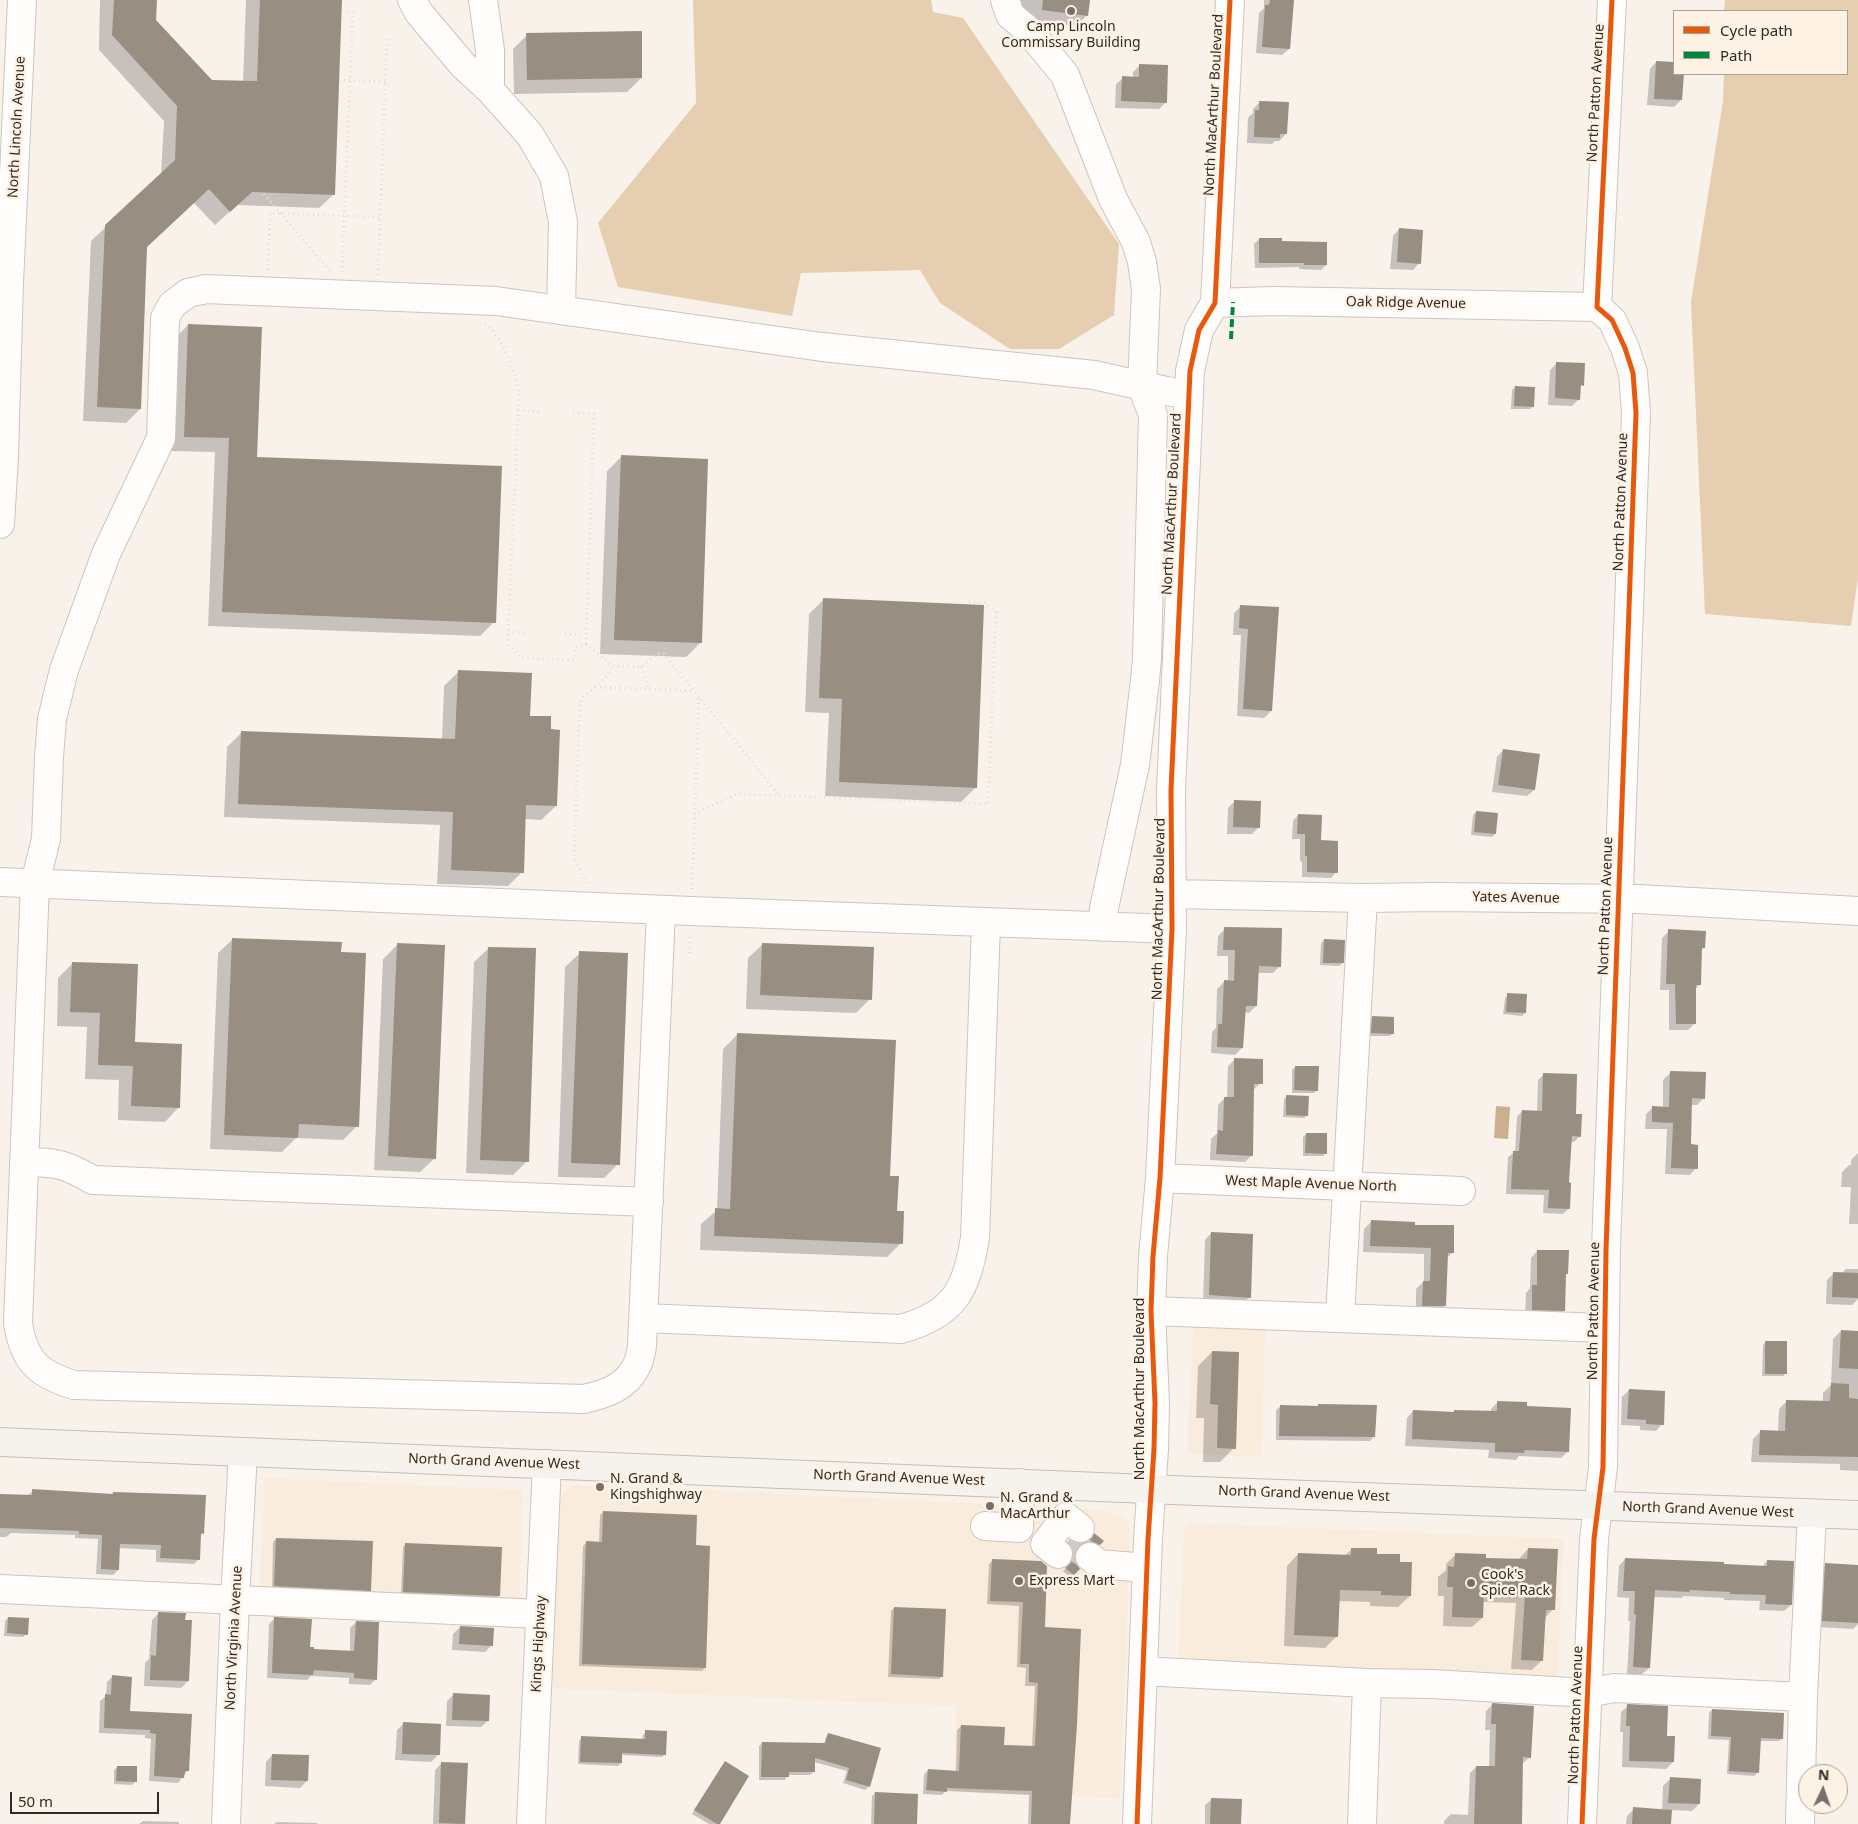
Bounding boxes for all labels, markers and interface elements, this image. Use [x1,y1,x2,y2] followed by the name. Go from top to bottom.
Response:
[1065,5,1077,17] marker: Camp Lincoln Commissary Building
[1673,10,1848,75] legend
[1201,13,1227,197] street label: North MacArthur Boulevard
[1001,19,1141,52] place label: Camp Lincoln Commissary Building
[1720,20,1793,40] text: Cycle path
[1584,23,1608,163] street label: North Patton Avenue
[1720,45,1752,65] text: Path
[5,56,29,198] street label: North Lincoln Avenue
[1346,294,1466,312] street label: Oak Ridge Avenue
[1159,412,1185,596] street label: North MacArthur Boulevard
[1610,432,1632,572] street label: North Patton Avenue
[1149,818,1169,1000] street label: North MacArthur Boulevard
[1595,836,1617,976] street label: North Patton Avenue
[1472,889,1560,907] street label: Yates Avenue
[1225,1173,1397,1195] street label: West Maple Avenue North
[1584,1242,1604,1380] street label: North Patton Avenue
[1132,1298,1148,1480] street label: North MacArthur Boulevard
[408,1451,580,1473] street label: North Grand Avenue West
[813,1467,985,1489] street label: North Grand Avenue West
[610,1471,702,1504] place label: N. Grand & Kingshighway
[594,1481,606,1493] marker: N. Grand & Kingshighway
[1218,1483,1390,1505] street label: North Grand Avenue West
[1000,1490,1073,1522] place label: N. Grand & MacArthur
[1622,1499,1794,1521] street label: North Grand Avenue West
[984,1500,996,1512] marker: N. Grand & MacArthur
[222,1565,246,1711] street label: North Virginia Avenue
[1481,1567,1550,1600] place label: Cook's Spice Rack
[1029,1573,1115,1589] place label: Express Mart
[1013,1575,1025,1587] marker: Express Mart
[1465,1577,1477,1589] marker: Cook's Spice Rack
[528,1595,550,1693] street label: Kings Highway
[1565,1645,1587,1785] street label: North Patton Avenue
[1798,1764,1848,1814] north arrow
[1818,1765,1830,1784] text: N
[12,1782,161,1814] scale bar
[18,1791,53,1811] text: 50 m

